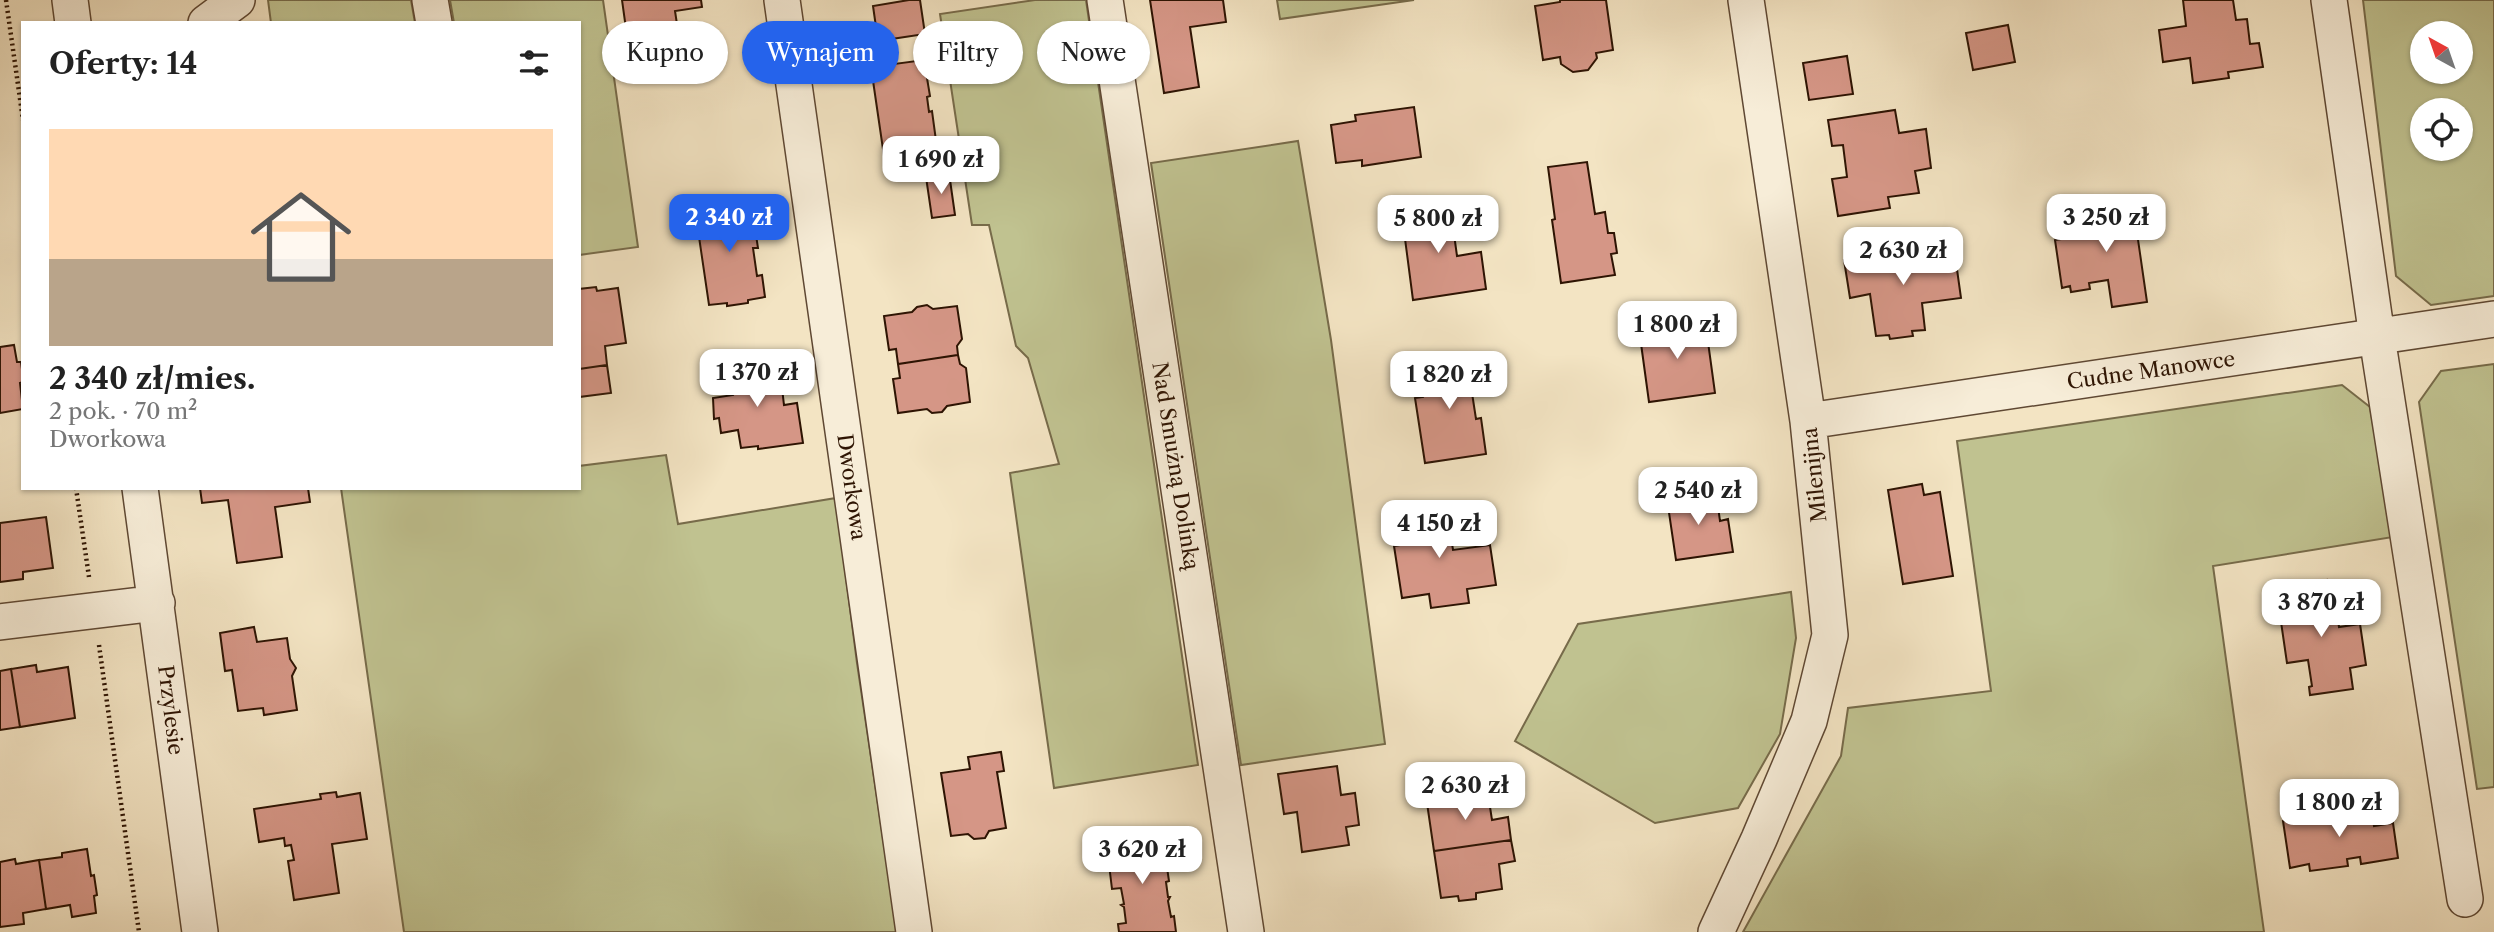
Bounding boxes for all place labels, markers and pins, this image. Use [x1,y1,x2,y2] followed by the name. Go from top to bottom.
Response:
[869,136,1013,196] pin: 1 690 zł
[657,194,801,254] pin: 2 340 zł
[2034,194,2178,254] pin: 3 250 zł
[1366,196,1510,255] pin: 5 800 zł
[1831,228,1975,287] pin: 2 630 zł
[1605,302,1749,361] pin: 1 800 zł
[685,350,829,409] pin: 1 370 zł
[1377,352,1521,411] pin: 1 820 zł
[1626,468,1770,527] pin: 2 540 zł
[1367,500,1511,560] pin: 4 150 zł
[2249,580,2393,639] pin: 3 870 zł
[1393,762,1537,822] pin: 2 630 zł
[2267,780,2411,839] pin: 1 800 zł
[1070,826,1214,886] pin: 3 620 zł

